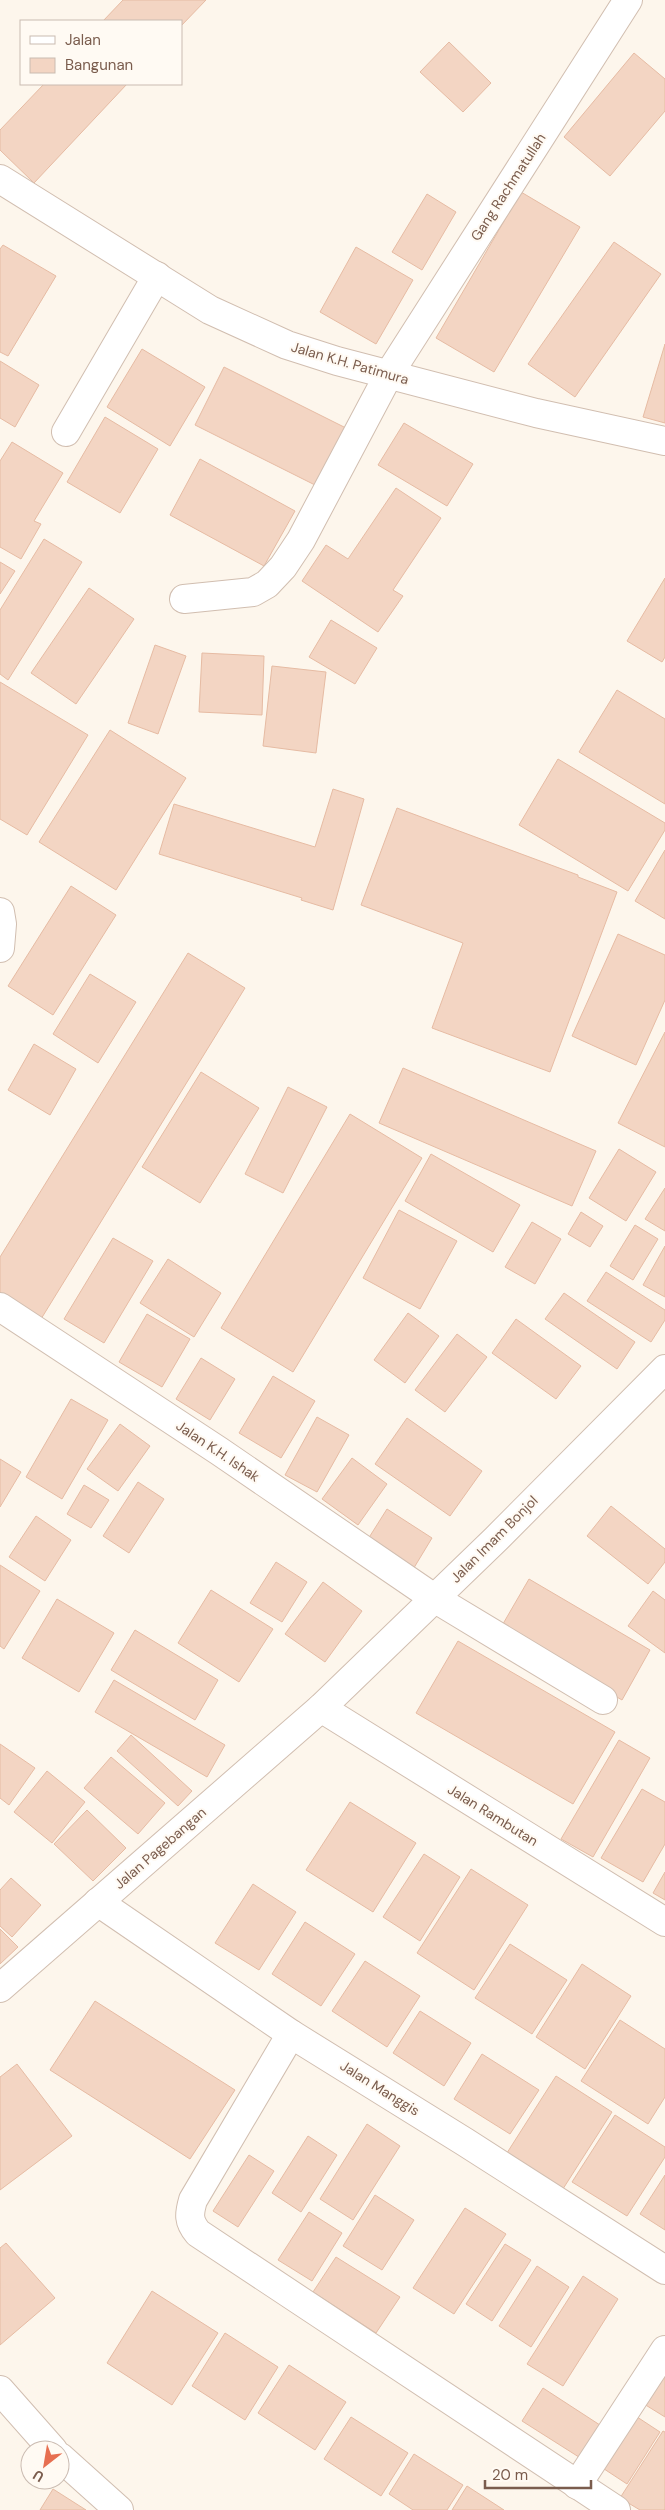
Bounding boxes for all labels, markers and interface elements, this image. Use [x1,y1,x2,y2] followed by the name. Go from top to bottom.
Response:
[20,20,182,85] legend
[65,30,101,50] text: Jalan
[65,55,133,75] text: Bangunan
[466,130,550,244] street label: Gang Rachmatullah
[289,338,411,388] street label: Jalan K.H. Patimura
[173,1416,263,1486] street label: Jalan K.H. Ishak
[447,1492,541,1586] street label: Jalan Imam Bonjol
[444,1780,542,1850] street label: Jalan Rambutan
[110,1803,210,1893] street label: Jalan Pagebangan
[337,2056,423,2120] street label: Jalan Manggis
[20,2440,70,2490] north arrow
[485,2458,591,2490] scale bar
[492,2465,528,2485] text: 20 m
[30,2466,47,2486] text: U

